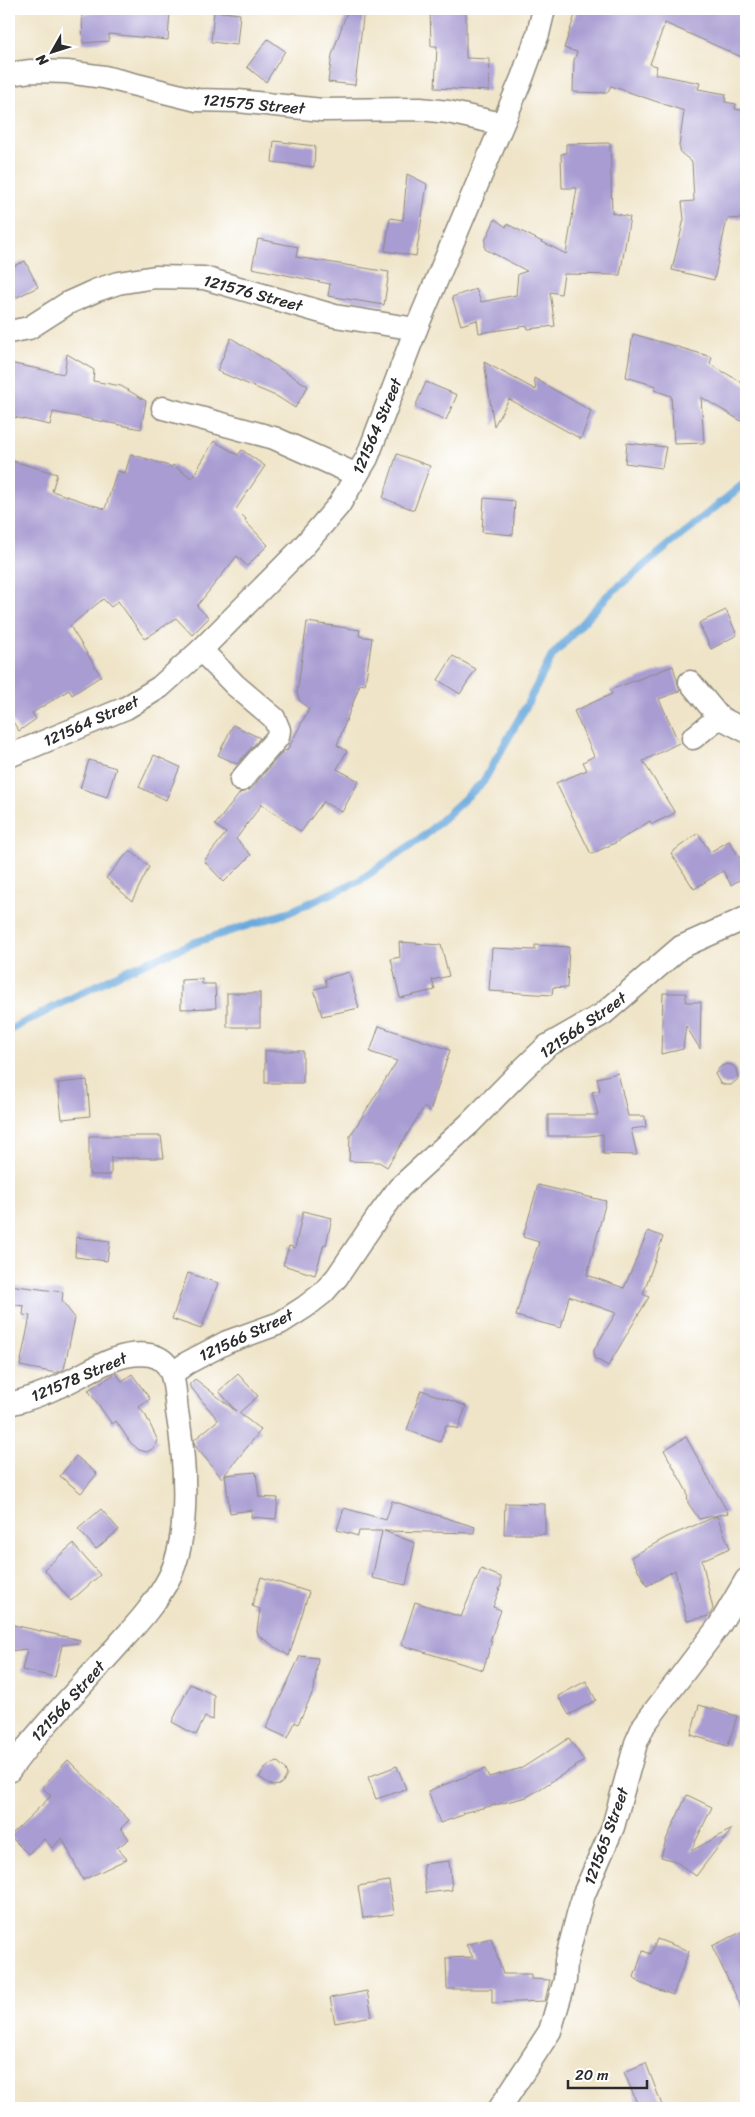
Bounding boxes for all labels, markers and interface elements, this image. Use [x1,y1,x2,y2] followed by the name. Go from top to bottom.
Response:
[28,28,78,78] north arrow
[29,48,56,72] text: N
[202,85,307,123] street label: 121575 Street
[200,266,306,320] street label: 121576 Street
[344,373,411,479] street label: 121564 Street
[38,687,144,755] street label: 121564 Street
[533,984,633,1066] street label: 121566 Street
[194,1300,299,1370] street label: 121566 Street
[26,1343,132,1410] street label: 121578 Street
[23,1653,113,1748] street label: 121566 Street
[575,1782,637,1889] street label: 121565 Street
[568,2057,646,2089] scale bar
[575,2062,609,2088] text: 20 m

